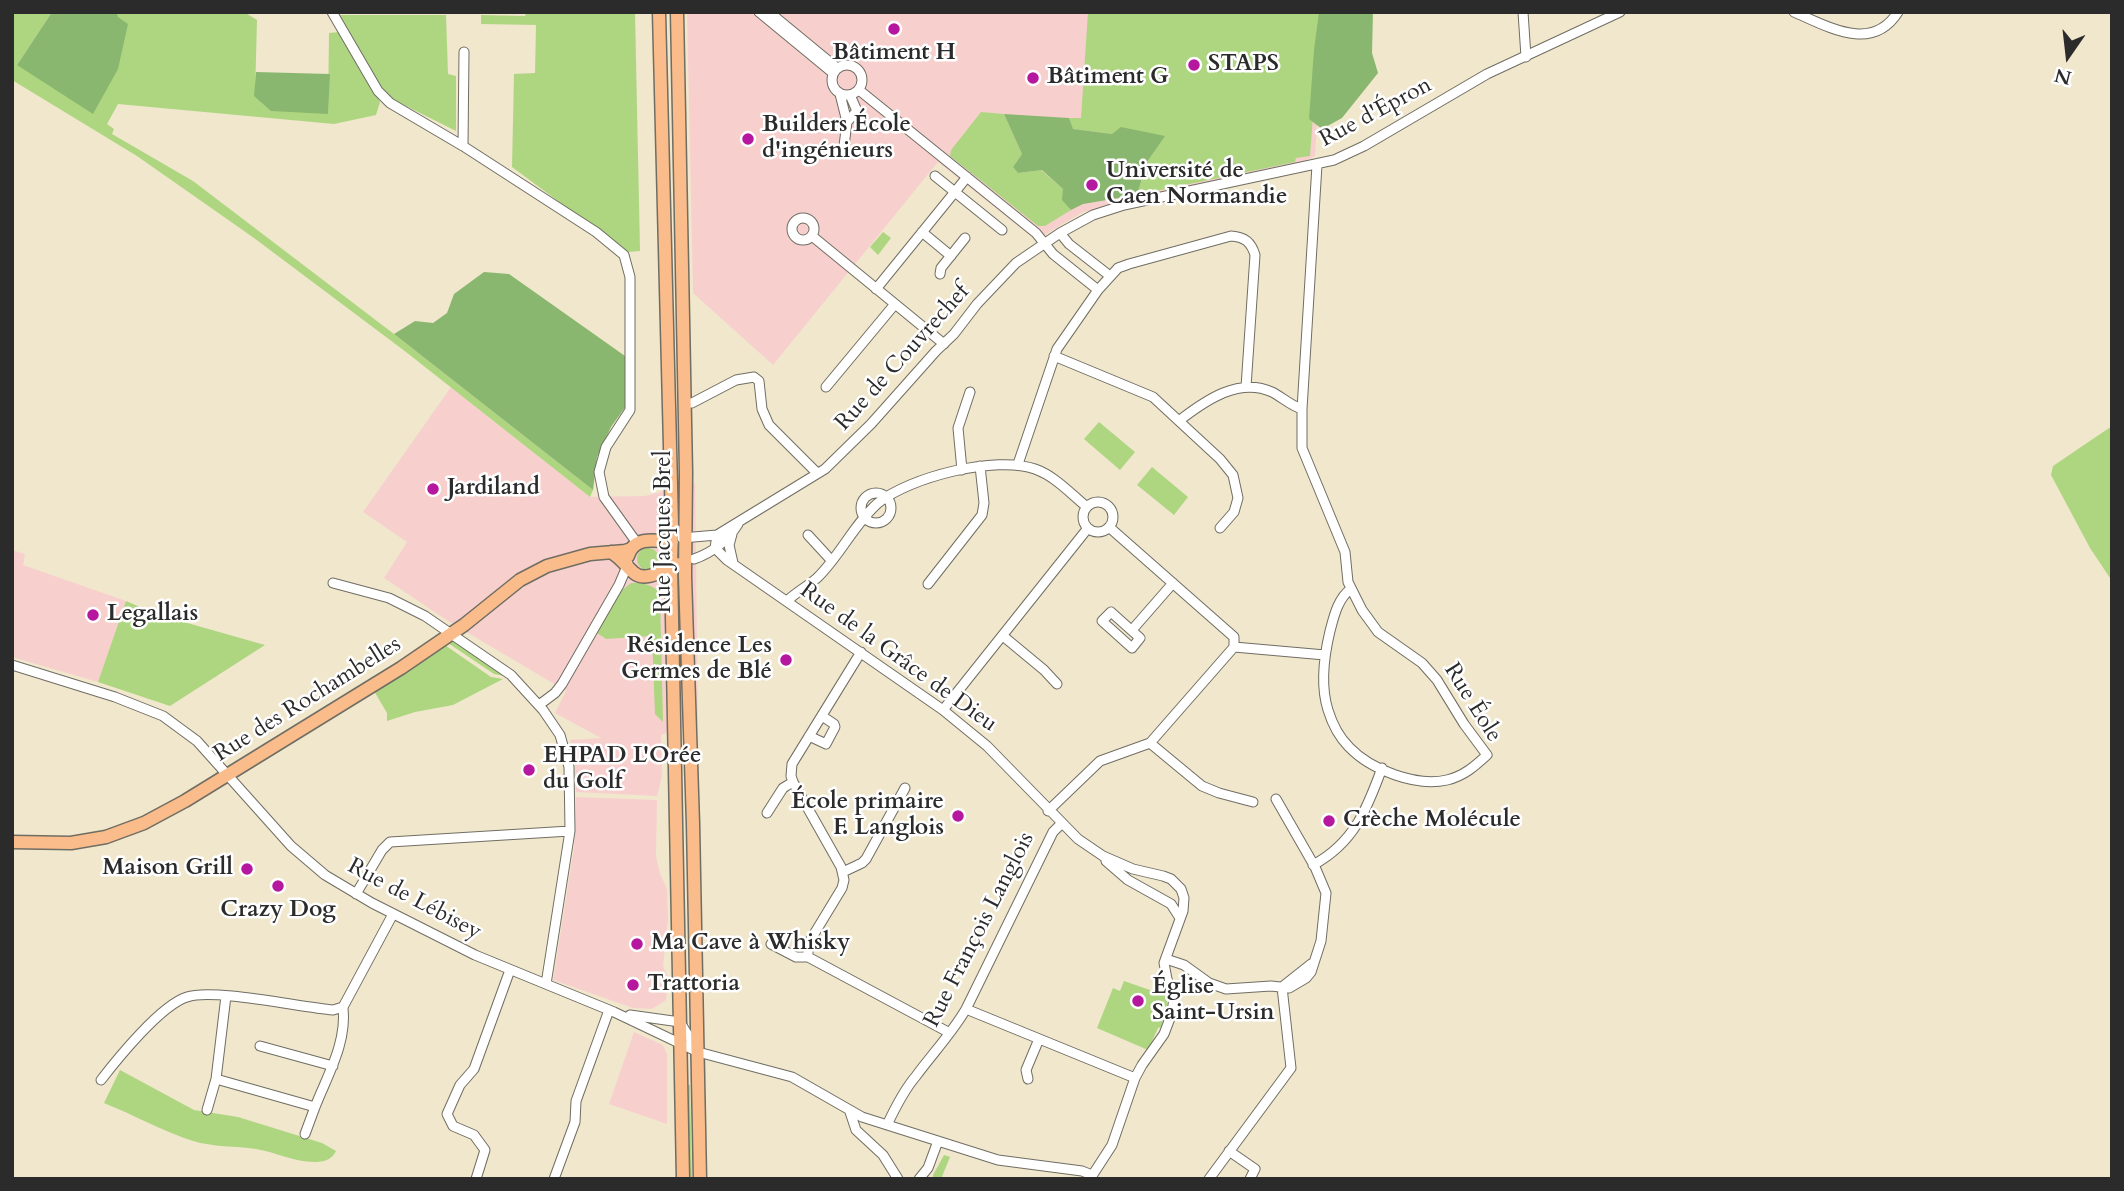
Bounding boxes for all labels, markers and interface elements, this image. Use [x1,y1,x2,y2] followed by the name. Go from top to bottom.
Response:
[886,21,902,37] marker: Bâtiment H
[2033,21,2103,91] north arrow
[832,40,956,68] place label: Bâtiment H
[1208,51,1279,79] place label: STAPS
[1186,57,1202,73] marker: STAPS
[2052,62,2074,91] text: N
[1047,64,1169,92] place label: Bâtiment G
[1025,70,1041,86] marker: Bâtiment G
[1315,72,1437,154] street label: Rue d'Épron
[762,112,911,166] place label: Builders École d'ingénieurs
[740,131,756,147] marker: Builders École d'ingénieurs
[1106,158,1287,212] place label: Université de Caen Normandie
[1084,177,1100,193] marker: Université de Caen Normandie
[830,279,976,437] street label: Rue de Couvrechef
[651,451,679,613] street label: Rue Jacques Brel
[447,475,540,503] place label: Jardiland
[425,481,441,497] marker: Jardiland
[794,577,1002,739] street label: Rue de la Grâce de Dieu
[107,601,198,629] place label: Legallais
[85,607,101,623] marker: Legallais
[209,631,407,769] street label: Rue des Rochambelles
[621,633,772,687] place label: Résidence Les Germes de Blé
[778,652,794,668] marker: Résidence Les Germes de Blé
[1437,658,1507,748] street label: Rue Éole
[543,743,701,797] place label: EHPAD L'Orée du Golf
[521,762,537,778] marker: EHPAD L'Orée du Golf
[791,789,944,843] place label: École primaire F. Langlois
[1343,807,1521,835] place label: Crèche Molécule
[950,808,966,824] marker: École primaire F. Langlois
[1321,813,1337,829] marker: Crèche Molécule
[919,828,1041,1032] street label: Rue François Langlois
[342,853,486,947] street label: Rue de Lébisey
[102,855,233,883] place label: Maison Grill
[239,861,255,877] marker: Maison Grill
[270,878,286,894] marker: Crazy Dog
[220,897,336,925] place label: Crazy Dog
[651,930,850,958] place label: Ma Cave à Whisky
[629,936,645,952] marker: Ma Cave à Whisky
[647,971,740,999] place label: Trattoria
[1152,974,1275,1028] place label: Église Saint-Ursin
[625,977,641,993] marker: Trattoria
[1130,993,1146,1009] marker: Église Saint-Ursin

